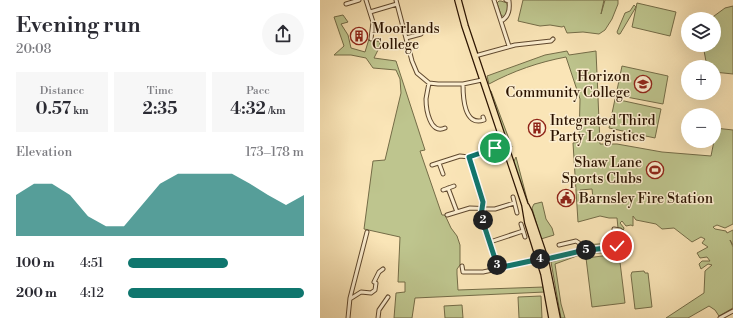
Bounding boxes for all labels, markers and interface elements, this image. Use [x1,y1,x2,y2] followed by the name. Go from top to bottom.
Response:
[16,12,141,39] text: Evening run
[681,12,721,148] map controls
[681,12,721,52] button: layers
[262,13,304,55] button: share
[372,20,440,54] place label: Moorlands College
[349,26,369,46] building icon: Moorlands College
[16,41,52,57] text: 20:08
[681,60,721,100] button: +
[506,68,631,102] place label: Horizon Community College
[633,74,653,94] school or university icon: Horizon Community College
[40,84,84,98] text: Distance
[147,84,173,98] text: Time
[246,84,270,98] text: Pace
[35,98,71,120] text: 0.57
[143,98,177,120] text: 2:35
[230,98,266,120] text: 4:32
[71,104,89,118] text: km
[266,104,286,118] text: /km
[681,108,721,148] button: −
[550,112,655,146] place label: Integrated Third Party Logistics
[527,118,547,138] building icon: Integrated Third Party Logistics
[478,131,512,165] pin
[484,137,506,159] icon: arrive
[16,144,72,160] text: Elevation
[245,144,304,160] text: 173–178 m
[562,154,642,188] place label: Shaw Lane Sports Clubs
[645,160,665,180] sports icon: Shaw Lane Sports Clubs
[556,188,576,208] public building icon: Barnsley Fire Station
[578,190,714,208] place label: Barnsley Fire Station
[473,210,493,230] pin: 2
[480,213,486,227] text: 2
[600,229,634,263] pin
[606,235,628,257] icon: check
[576,240,596,260] pin: 5
[583,243,589,257] text: 5
[530,249,550,269] pin: 4
[536,252,544,266] text: 4
[16,255,55,271] text: 100 m
[80,255,103,271] text: 4:51
[487,255,507,275] pin: 3
[494,258,500,272] text: 3
[16,285,57,301] text: 200 m
[80,285,104,301] text: 4:12

